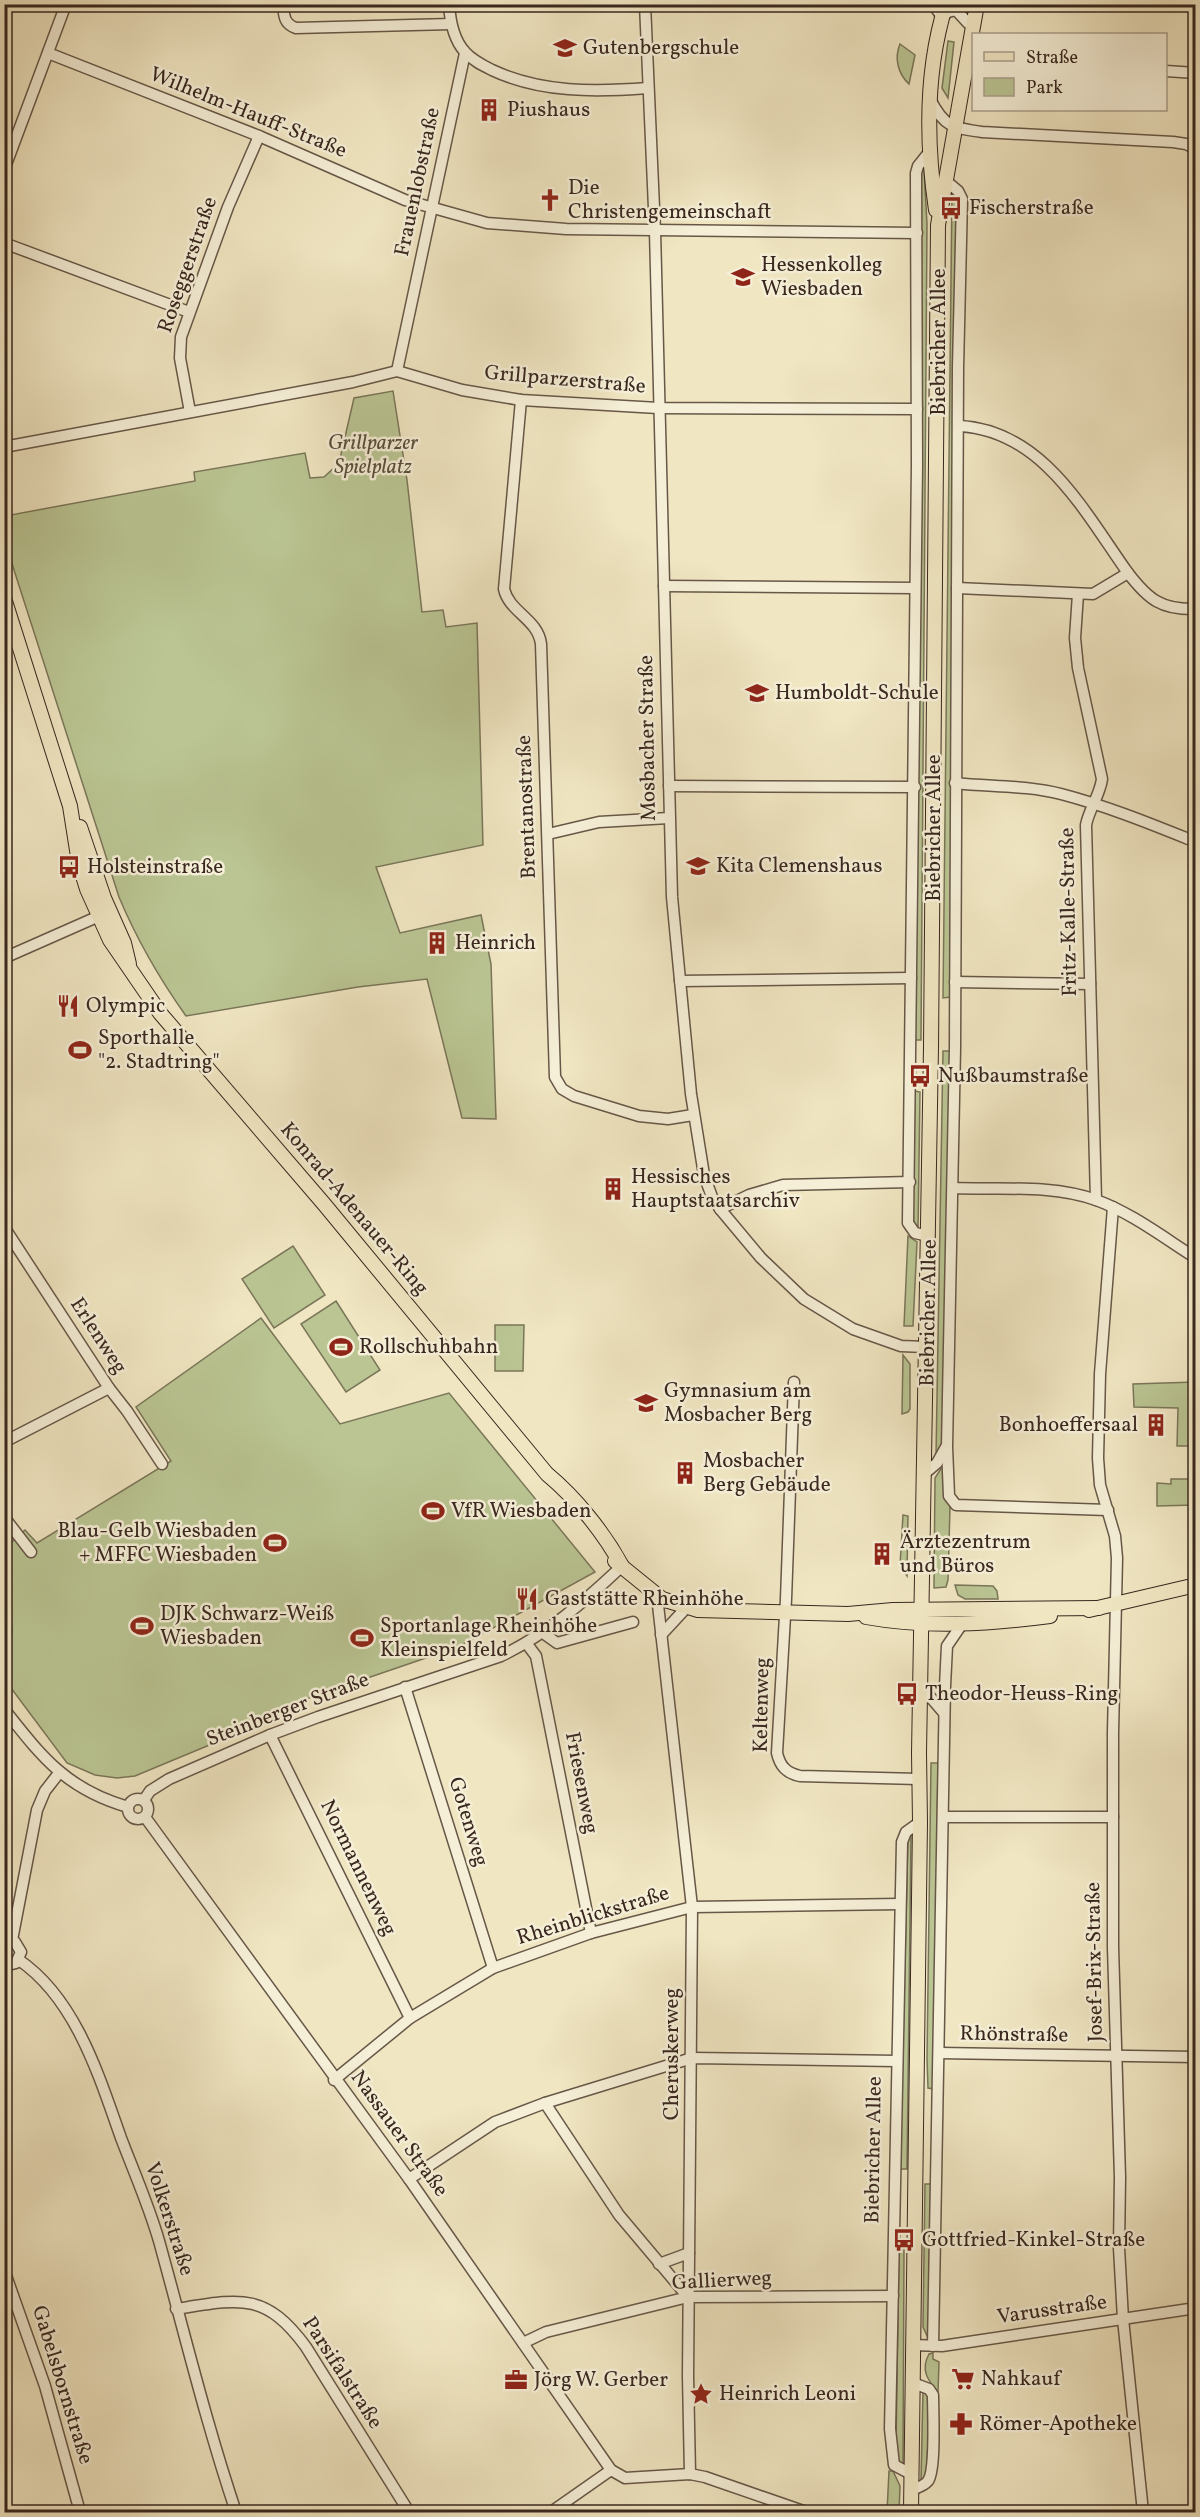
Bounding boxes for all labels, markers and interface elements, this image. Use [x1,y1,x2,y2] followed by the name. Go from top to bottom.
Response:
[972,33,1167,111] legend
[583,34,739,63] place label: Gutenbergschule
[552,35,578,61] school or university icon: Gutenbergschule
[1026,46,1078,71] text: Straße
[145,60,351,166] street label: Wilhelm-Hauff-Straße
[1026,76,1063,101] text: Park
[507,96,590,125] place label: Piushaus
[476,97,502,123] building icon: Piushaus
[388,105,448,259] street label: Frauenlobstraße
[568,174,771,227] place label: Die Christengemeinschaft
[537,187,563,213] church icon: Die Christengemeinschaft
[151,193,225,337] street label: Roseggerstraße
[969,194,1094,223] place label: Fischerstraße
[938,195,964,221] bus stop icon: Fischerstraße
[761,251,883,304] place label: Hessenkolleg Wiesbaden
[730,264,756,290] school or university icon: Hessenkolleg Wiesbaden
[925,268,954,416] street label: Biebricher Allee
[483,359,647,401] street label: Grillparzerstraße
[328,429,418,482] park label: Grillparzer Spielplatz
[632,655,664,821] street label: Mosbacher Straße
[775,679,939,708] place label: Humboldt-Schule
[744,680,770,706] school or university icon: Humboldt-Schule
[510,734,544,879] street label: Brentanostraße
[920,754,949,902] street label: Biebricher Allee
[1053,827,1085,997] street label: Fritz-Kalle-Straße
[716,852,882,881] place label: Kita Clemenshaus
[87,853,223,882] place label: Holsteinstraße
[685,853,711,879] school or university icon: Kita Clemenshaus
[56,854,82,880] bus stop icon: Holsteinstraße
[455,929,536,958] place label: Heinrich
[424,930,450,956] building icon: Heinrich
[86,992,165,1021] place label: Olympic
[55,993,81,1019] restaurant icon: Olympic
[98,1024,220,1077] place label: Sporthalle "2. Stadtring"
[67,1037,93,1063] sports icon: Sporthalle "2. Stadtring"
[938,1062,1089,1091] place label: Nußbaumstraße
[907,1063,933,1089] bus stop icon: Nußbaumstraße
[273,1116,435,1302] street label: Konrad-Adenauer-Ring
[631,1163,800,1216] place label: Hessisches Hauptstaatsarchiv
[600,1176,626,1202] building icon: Hessisches Hauptstaatsarchiv
[913,1239,945,1387] street label: Biebricher Allee
[62,1292,134,1380] street label: Erlenweg
[359,1333,498,1362] place label: Rollschuhbahn
[328,1334,354,1360] sports icon: Rollschuhbahn
[664,1377,812,1430] place label: Gymnasium am Mosbacher Berg
[633,1390,659,1416] school or university icon: Gymnasium am Mosbacher Berg
[999,1411,1138,1440] place label: Bonhoeffersaal
[1143,1412,1169,1438] building icon: Bonhoeffersaal
[703,1447,831,1500] place label: Mosbacher Berg Gebäude
[672,1460,698,1486] building icon: Mosbacher Berg Gebäude
[451,1497,592,1526] place label: VfR Wiesbaden
[420,1498,446,1524] sports icon: VfR Wiesbaden
[58,1517,257,1570] place label: Blau-Gelb Wiesbaden + MFFC Wiesbaden
[900,1528,1031,1581] place label: Ärztezentrum und Büros
[262,1530,288,1556] sports icon: Blau-Gelb Wiesbaden + MFFC Wiesbaden
[869,1541,895,1567] building icon: Ärztezentrum und Büros
[545,1585,744,1614] place label: Gaststätte Rheinhöhe
[514,1586,540,1612] restaurant icon: Gaststätte Rheinhöhe
[160,1600,334,1653] place label: DJK Schwarz-Weiß Wiesbaden
[380,1612,597,1665] place label: Sportanlage Rheinhöhe Kleinspielfeld
[129,1613,155,1639] sports icon: DJK Schwarz-Weiß Wiesbaden
[349,1625,375,1651] sports icon: Sportanlage Rheinhöhe Kleinspielfeld
[747,1657,777,1753] street label: Keltenweg
[202,1666,374,1754] street label: Steinberger Straße
[925,1680,1118,1709] place label: Theodor-Heuss-Ring
[894,1681,920,1707] bus stop icon: Theodor-Heuss-Ring
[557,1729,605,1837] street label: Friesenweg
[441,1774,495,1870] street label: Gotenweg
[313,1795,403,1941] street label: Normannenweg
[513,1879,673,1953] street label: Rheinblickstraße
[1079,1882,1111,2042] street label: Josef-Brix-Straße
[658,1988,687,2120] street label: Cheruskerweg
[959,2020,1069,2050] street label: Rhönstraße
[343,2065,455,2203] street label: Nassauer Straße
[858,2076,890,2224] street label: Biebricher Allee
[137,2159,201,2279] street label: Volkerstraße
[922,2226,1145,2255] place label: Gottfried-Kinkel-Straße
[891,2227,917,2253] bus stop icon: Gottfried-Kinkel-Straße
[671,2264,773,2298] street label: Gallierweg
[995,2288,1109,2332] street label: Varusstraße
[24,2302,100,2468] street label: Gabelsbornstraße
[295,2311,389,2435] street label: Parsifalstraße
[981,2365,1062,2394] place label: Nahkauf
[534,2366,668,2395] place label: Jörg W. Gerber
[950,2366,976,2392] supermarket icon: Nahkauf
[503,2367,529,2393] office icon: Jörg W. Gerber
[719,2380,856,2409] place label: Heinrich Leoni
[688,2381,714,2407] place icon: Heinrich Leoni
[979,2410,1137,2439] place label: Römer-Apotheke
[948,2411,974,2437] pharmacy icon: Römer-Apotheke

